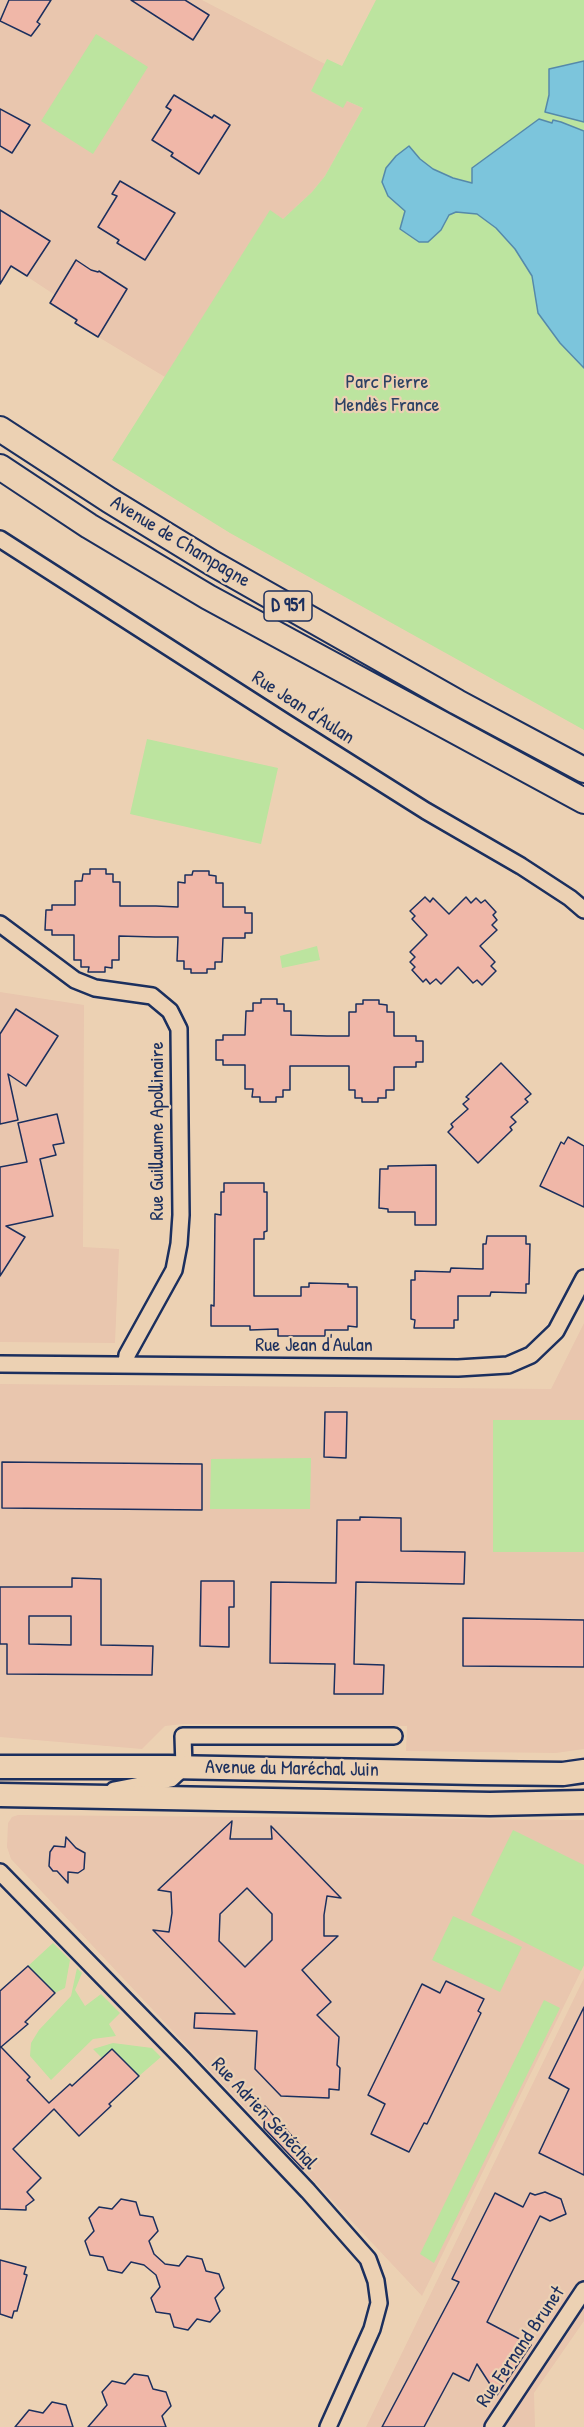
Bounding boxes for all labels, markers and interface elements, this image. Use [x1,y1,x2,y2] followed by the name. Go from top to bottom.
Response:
[335,371,439,418] park label: Parc Pierre Mendès France
[106,491,254,593] street label: Avenue de Champagne
[264,591,312,621] road number: D 951
[247,666,359,750] street label: Rue Jean d'Aulan
[146,1042,170,1220] street label: Rue Guillaume Apollinaire
[255,1334,373,1358] street label: Rue Jean d'Aulan
[205,1755,379,1783] street label: Avenue du Maréchal Juin
[206,2053,322,2175] street label: Rue Adrien Sénéchal
[472,2282,570,2412] street label: Rue Fernand Brunet

